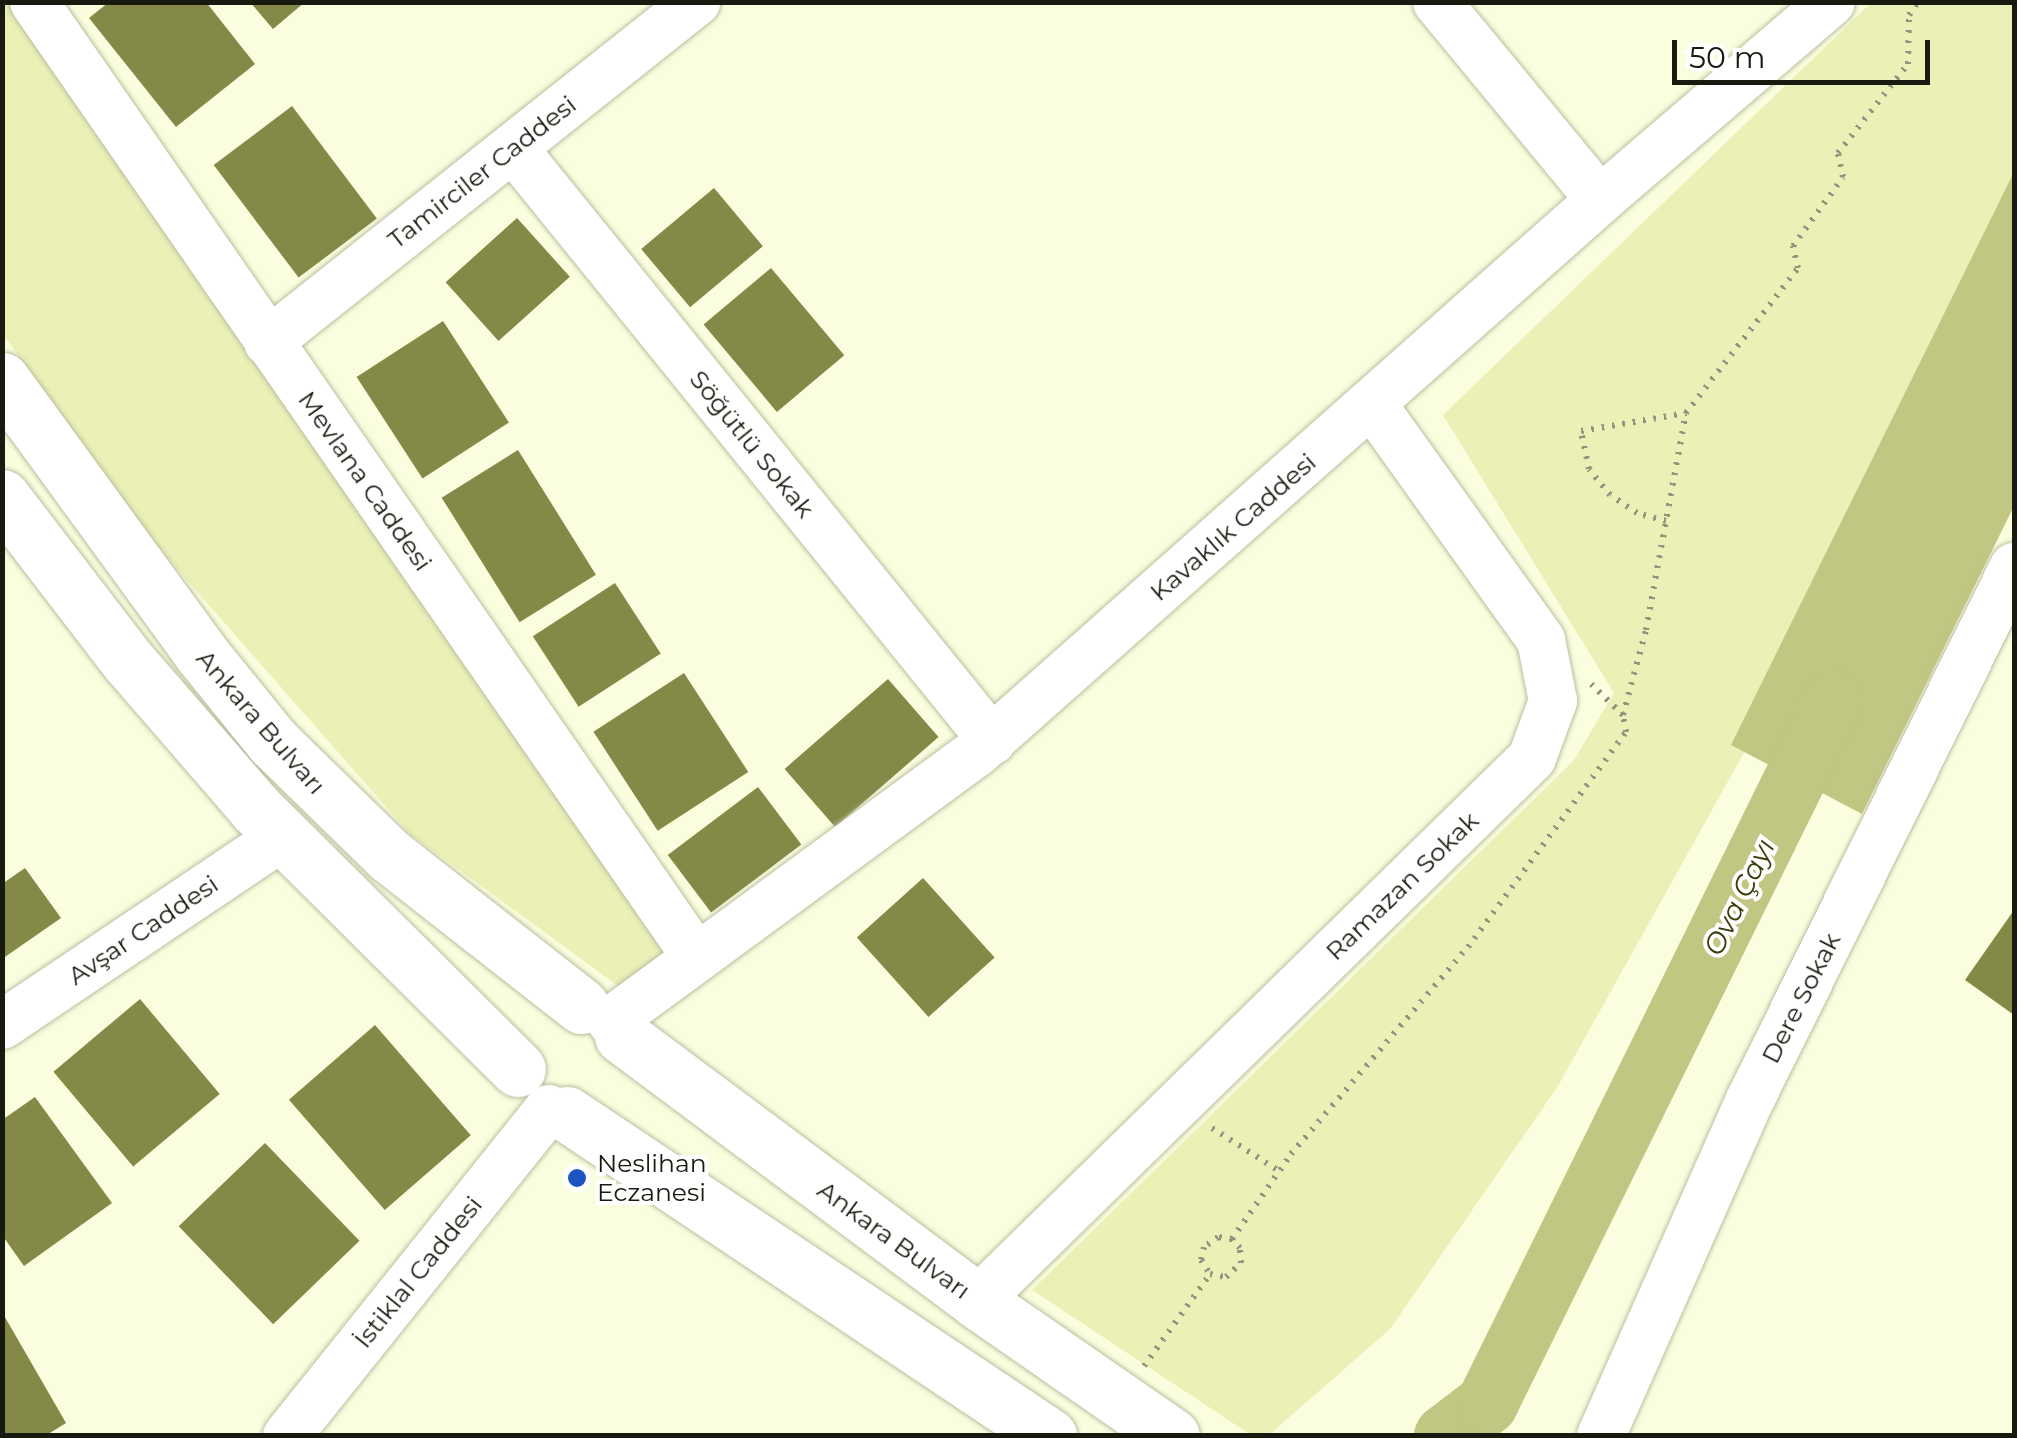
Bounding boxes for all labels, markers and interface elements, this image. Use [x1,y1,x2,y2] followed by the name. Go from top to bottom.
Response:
[1677,20,1934,82] scale bar
[1689,39,1766,76] text: 50 m
[382,89,582,255] street label: Tamirciler Caddesi
[683,364,821,524] street label: Söğütlü Sokak
[292,386,438,576] street label: Mevlana Caddesi
[1144,447,1322,607] street label: Kavaklık Caddesi
[190,644,332,800] street label: Ankara Bulvarı
[1320,806,1484,966] street label: Ramazan Sokak
[1696,833,1782,961] water label: Ova Çayı
[62,869,224,991] street label: Avşar Caddesi
[1755,928,1847,1068] street label: Dere Sokak
[597,1149,707,1208] place label: Neslihan Eczanesi
[566,1167,588,1189] marker: Neslihan Eczanesi
[812,1175,976,1305] street label: Ankara Bulvarı
[348,1190,488,1354] street label: İstiklal Caddesi

